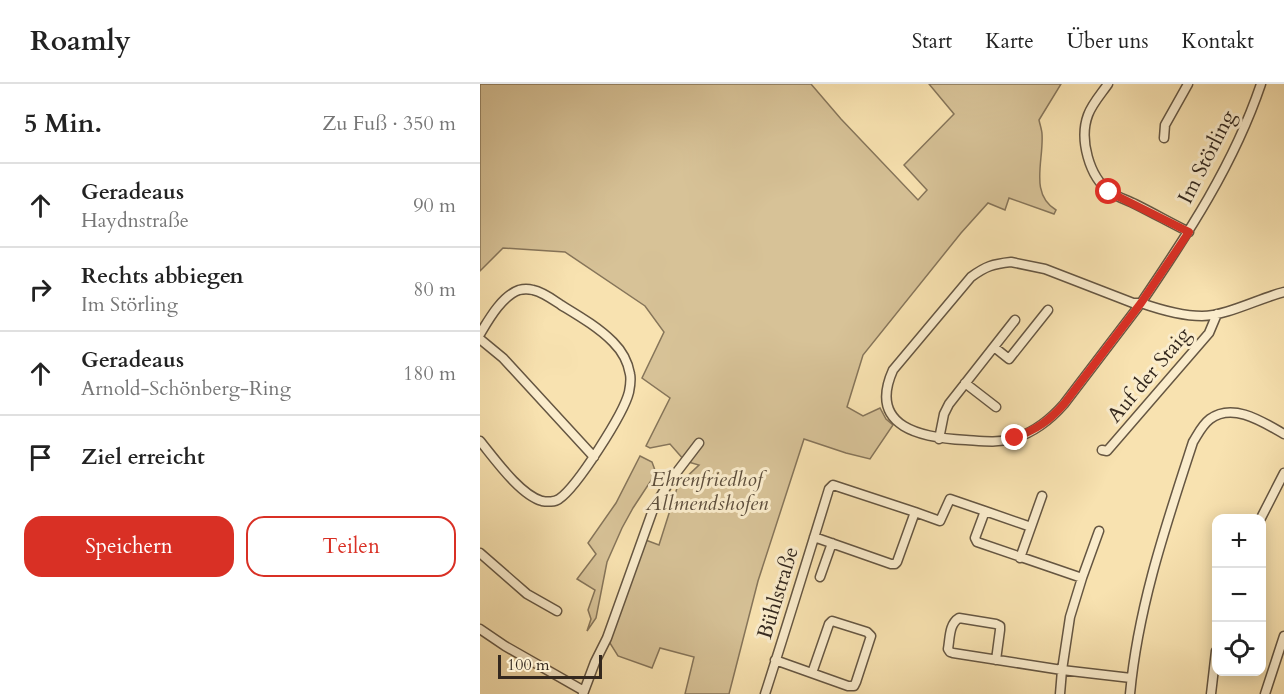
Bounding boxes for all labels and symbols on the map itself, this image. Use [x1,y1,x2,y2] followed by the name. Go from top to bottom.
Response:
[1171,105,1243,209] street label: Im Störling
[1095,178,1121,204] route start
[1100,321,1198,429] street label: Auf der Staig
[1001,424,1027,450] route end
[645,465,769,518] park label: Ehrenfriedhof Allmendshofen
[750,543,806,643] street label: Bühlstraße
[498,652,602,680] scale bar

